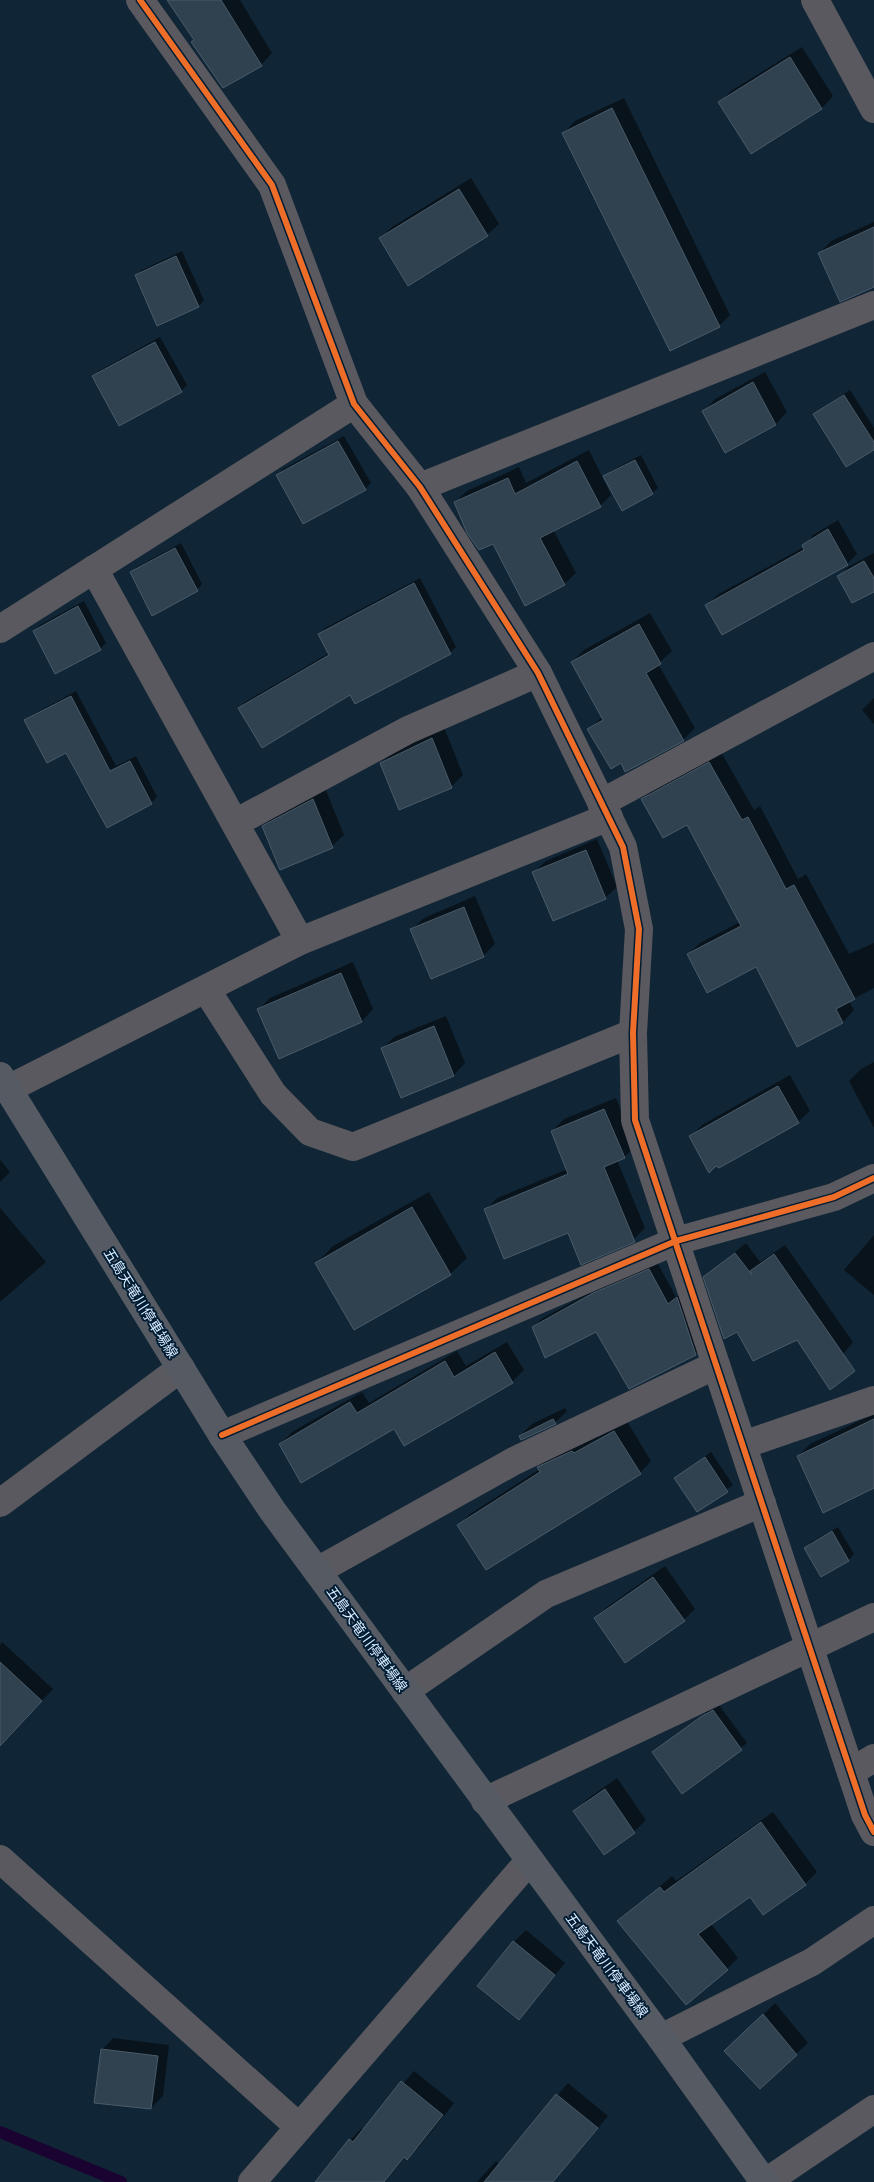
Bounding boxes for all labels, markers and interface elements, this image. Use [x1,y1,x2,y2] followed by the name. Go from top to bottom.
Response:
[100,1245,182,1361] street label: 五島天竜川停車場線
[323,1583,411,1695] street label: 五島天竜川停車場線
[562,1909,652,2021] street label: 五島天竜川停車場線

